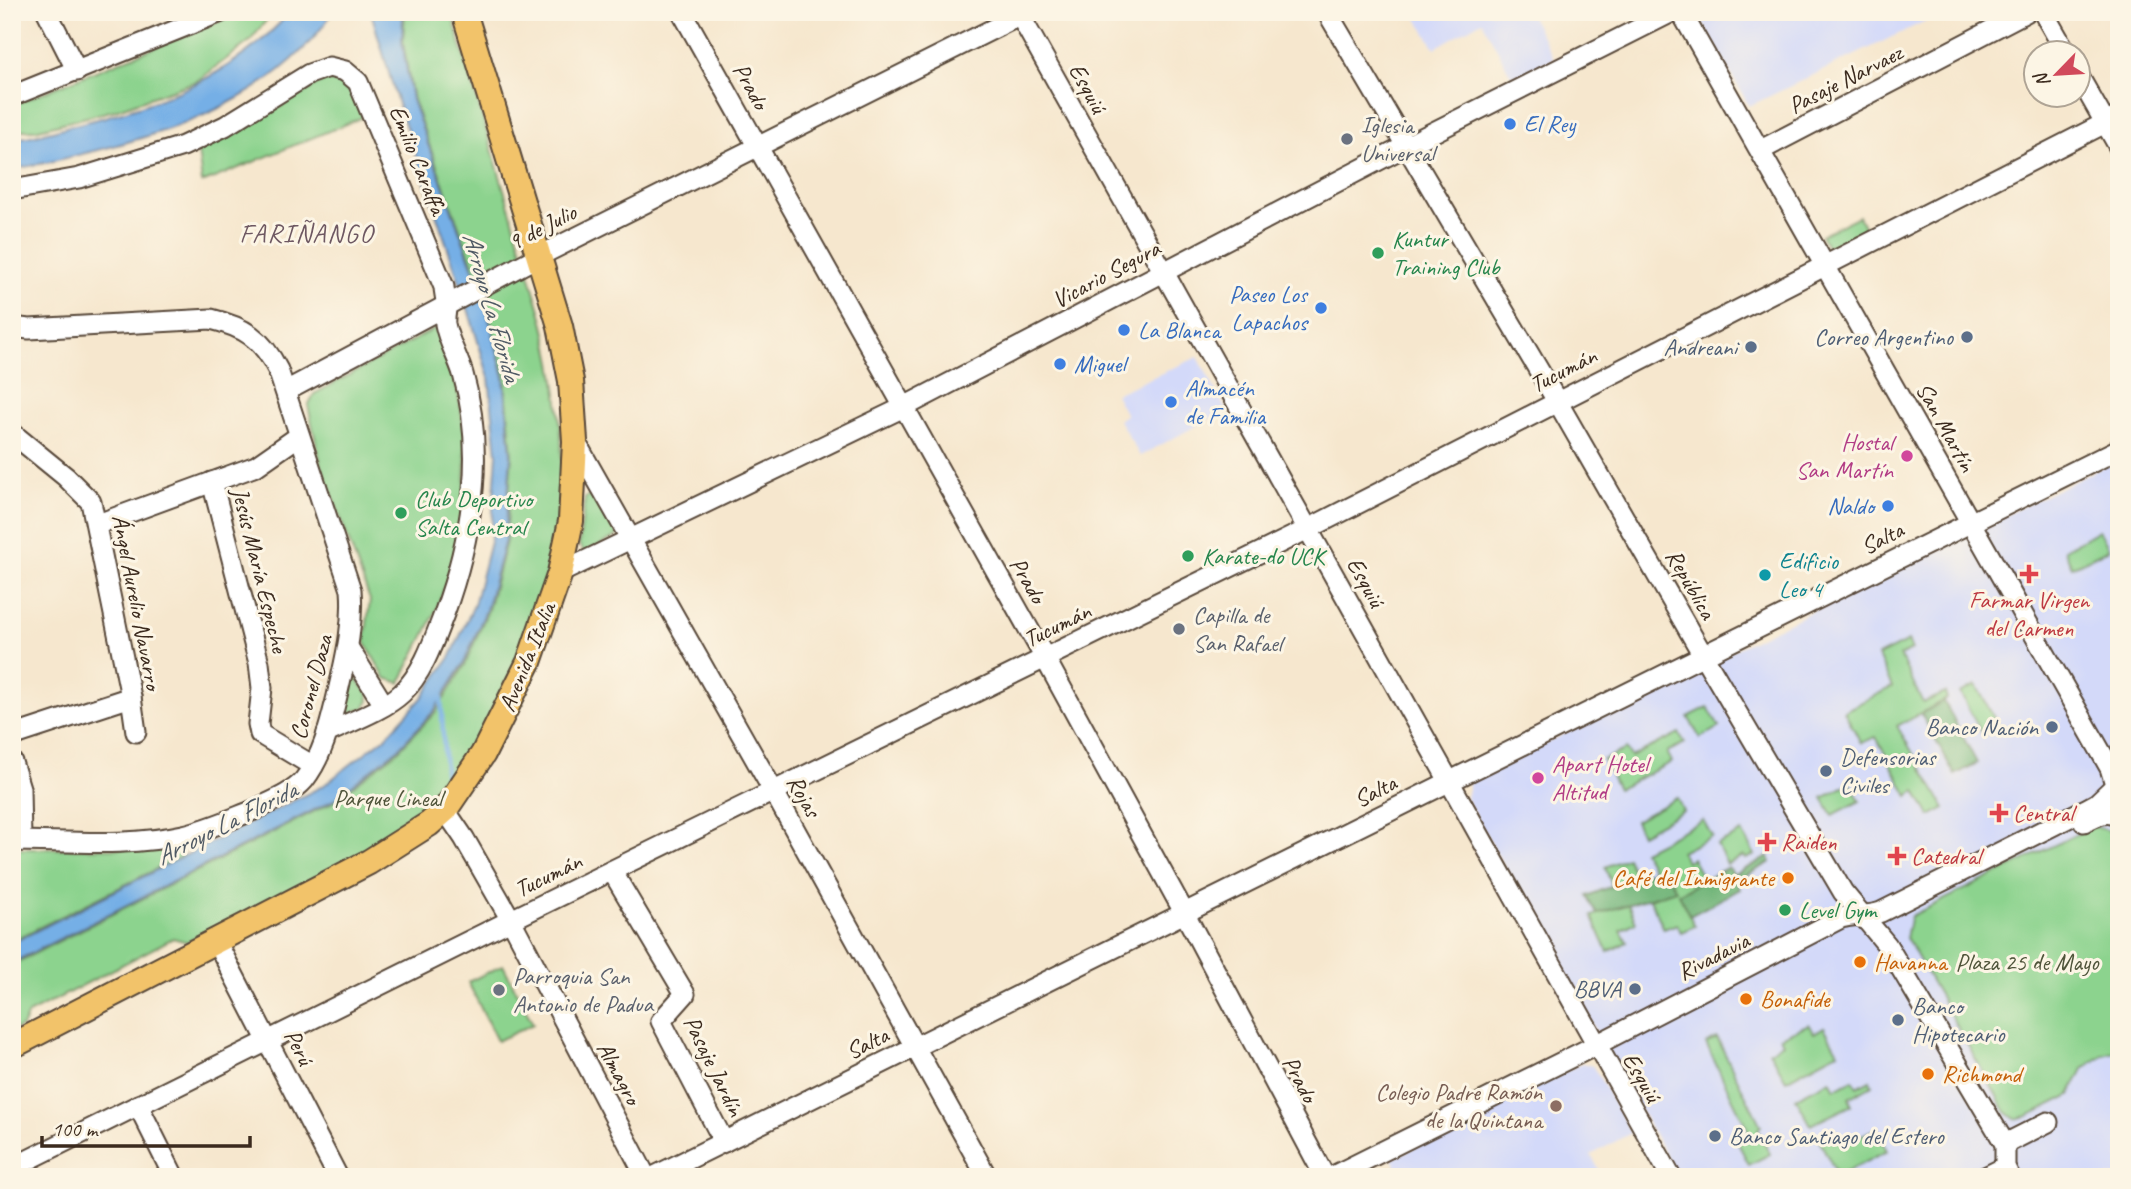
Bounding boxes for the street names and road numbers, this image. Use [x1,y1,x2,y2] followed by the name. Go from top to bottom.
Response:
[1783,37,1909,120] street label: Pasaje Narvaez
[726,58,777,116] street label: Prado
[1062,58,1115,120] street label: Esquiú
[382,101,454,221] street label: Emilio Caraffa
[503,196,583,257] street label: 9 de Julio
[1047,232,1166,315] street label: Vicario Segura
[1525,340,1603,400] street label: Tucumán
[1909,377,1983,478] street label: San Martín
[225,484,296,658] street label: Jesús María Espeche
[105,512,169,695] street label: Ángel Aurelio Navarro
[1856,514,1909,561] street label: Salta
[1659,544,1724,626] street label: República
[1003,552,1054,610] street label: Prado
[1340,552,1393,614] street label: Esquiú
[1018,595,1097,654] street label: Tucumán
[492,596,563,716] street label: Avenida Italia
[283,630,340,743] street label: Coronel Daza
[1349,767,1402,814] street label: Salta
[780,770,829,824] street label: Rojas
[509,845,588,904] street label: Tucumán
[1672,925,1755,987] street label: Rivadavia
[677,1011,752,1122] street label: Pasaje Jardín
[841,1019,894,1066] street label: Salta
[277,1024,321,1072] street label: Perú
[590,1036,649,1112] street label: Almagro
[1616,1047,1669,1109] street label: Esquiú
[1275,1051,1326,1109] street label: Prado

